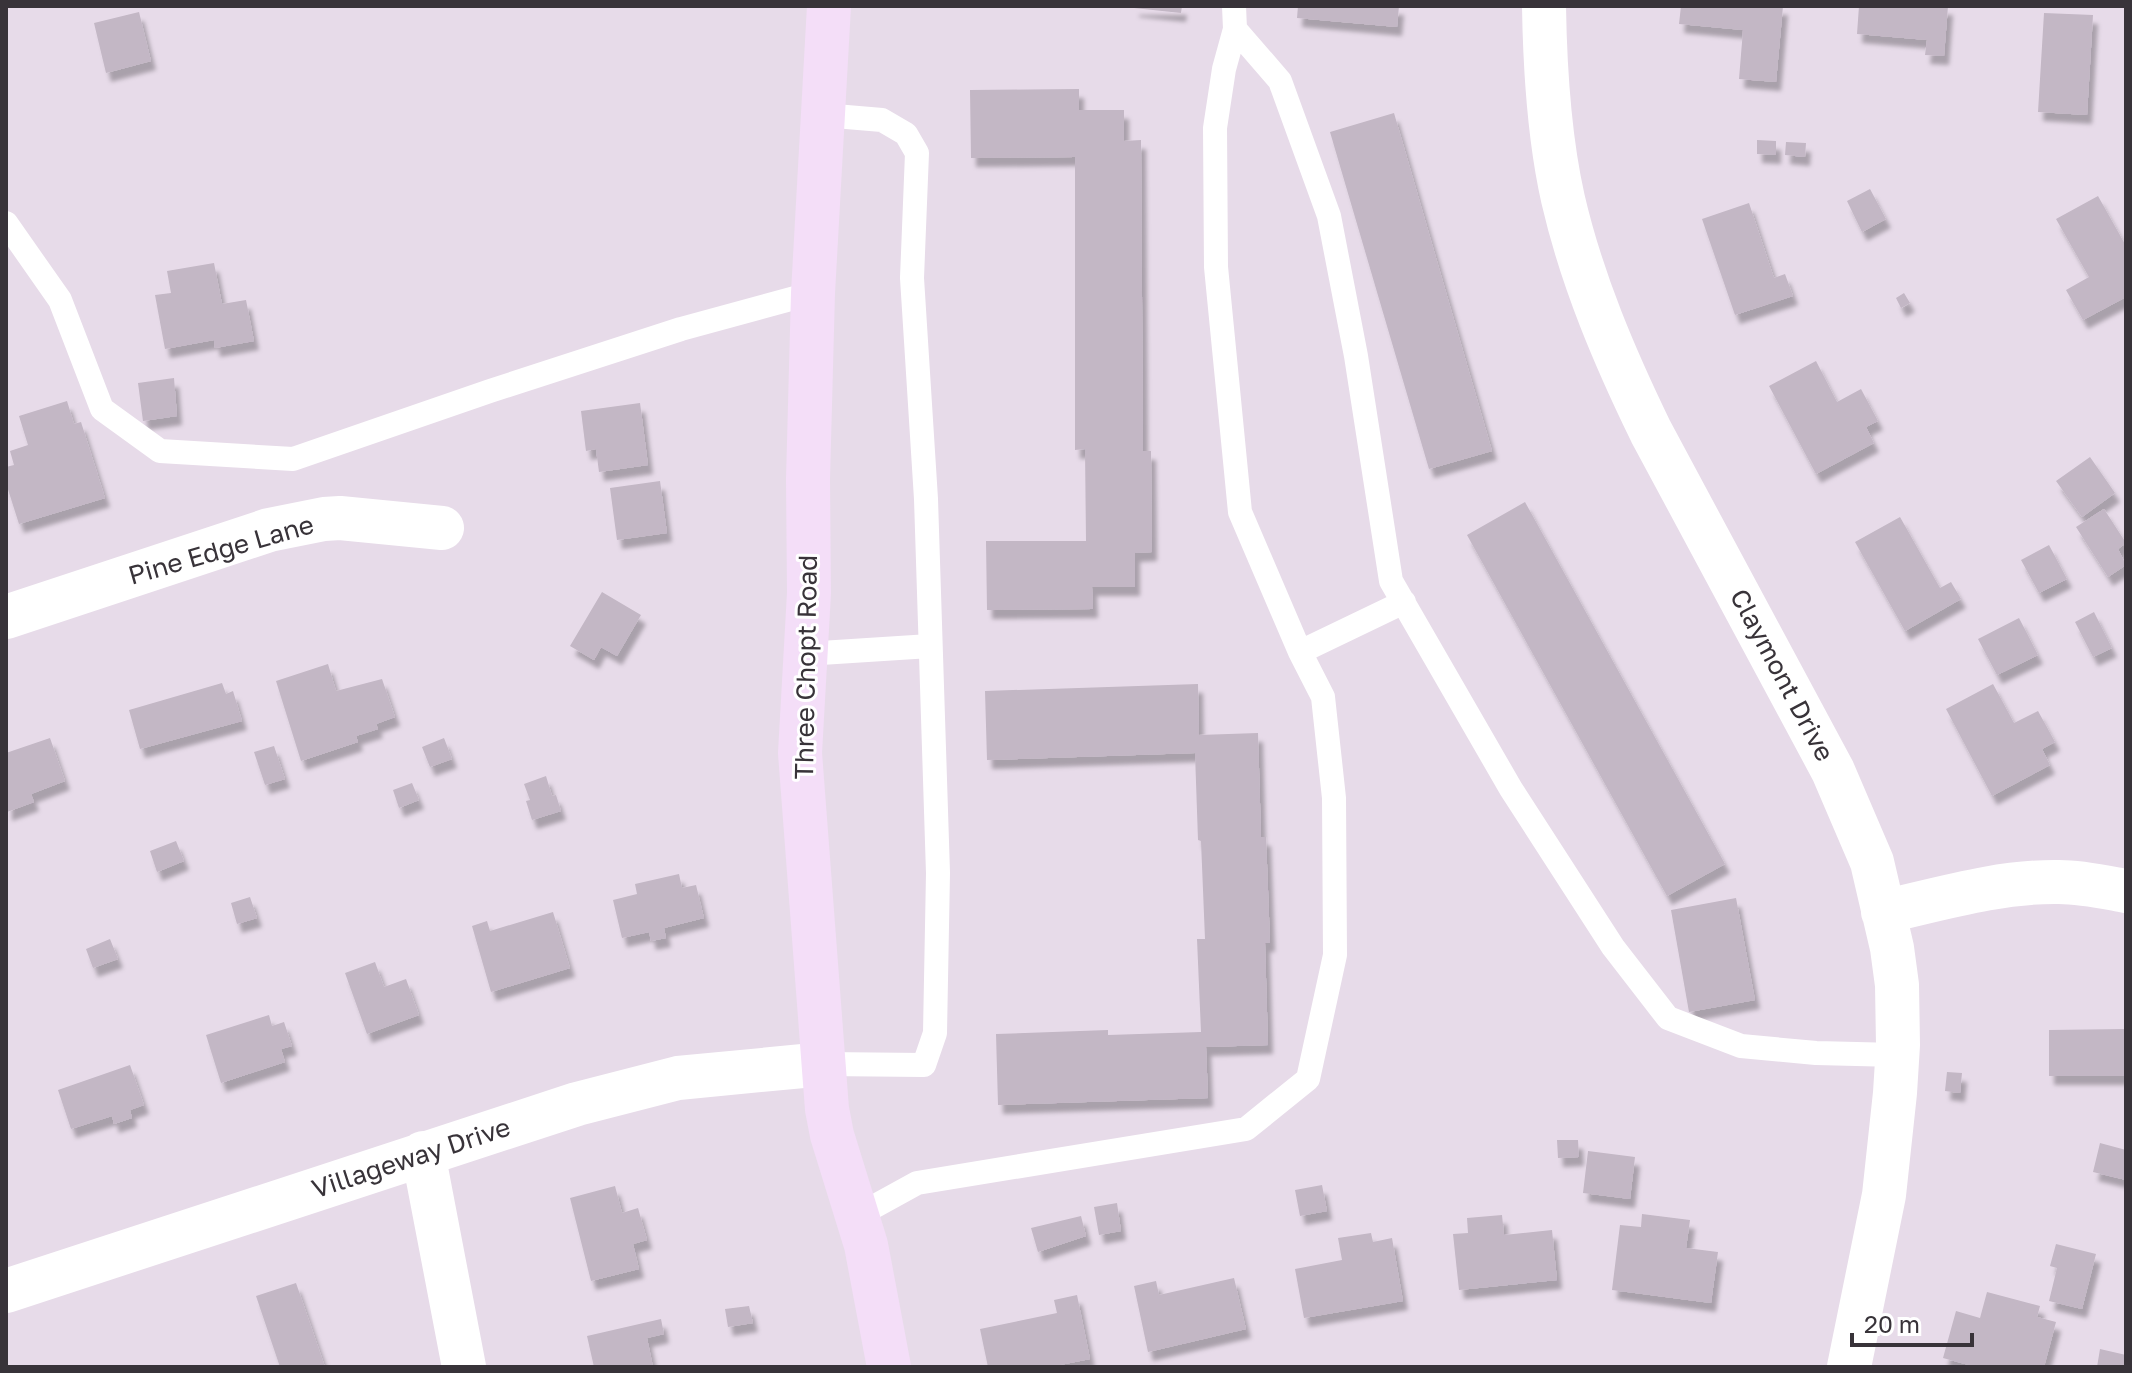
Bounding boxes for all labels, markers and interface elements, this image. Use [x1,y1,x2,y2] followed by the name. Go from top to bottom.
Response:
[125,508,317,591] street label: Pine Edge Lane
[788,554,823,780] street label: Three Chopt Road
[1724,583,1841,766] street label: Claymont Drive
[308,1111,514,1204] street label: Villageway Drive
[1852,1297,1972,1347] scale bar
[1864,1309,1920,1338] text: 20 m

